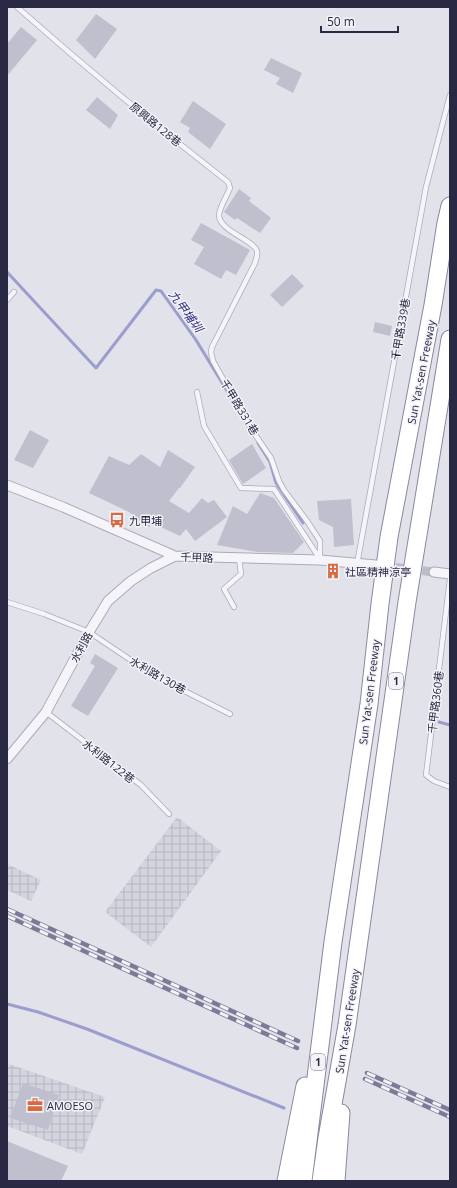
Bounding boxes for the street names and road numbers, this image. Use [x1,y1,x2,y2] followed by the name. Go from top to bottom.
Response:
[127,98,185,150] street label: 原興路128巷
[387,297,413,361] street label: 千甲路339巷
[404,318,439,425] street label: Sun Yat-sen Freeway
[217,376,263,438] street label: 千甲路331巷
[180,549,214,565] street label: 千甲路
[66,629,96,665] street label: 水利路
[355,638,383,745] street label: Sun Yat-sen Freeway
[127,653,189,697] street label: 水利路130巷
[424,670,446,734] street label: 千甲路360巷
[389,673,403,689] road number: 1
[80,736,138,786] street label: 水利路122巷
[331,967,363,1074] street label: Sun Yat-sen Freeway
[311,1054,325,1070] road number: 1

